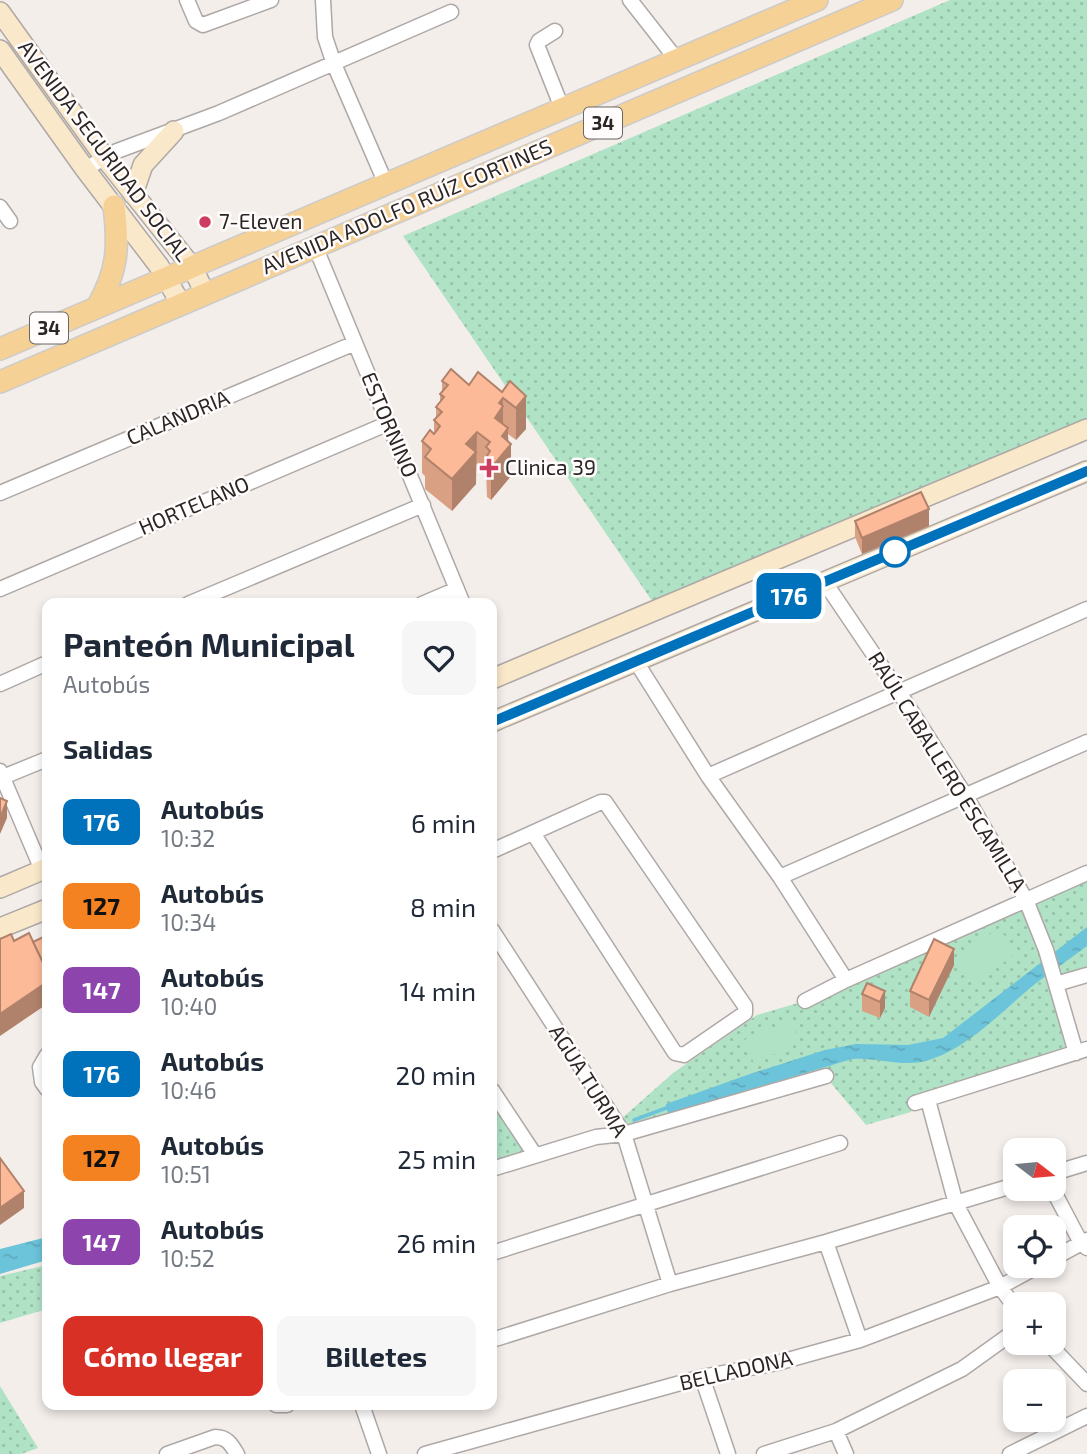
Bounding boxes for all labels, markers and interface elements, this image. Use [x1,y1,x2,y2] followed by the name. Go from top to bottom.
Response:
[14,35,197,266] street label: AVENIDA SEGURIDAD SOCIAL
[584,108,622,139] road number: 34
[257,133,555,278] street label: AVENIDA ADOLFO RUÍZ CORTINES
[219,208,302,233] place label: 7-Eleven
[197,214,213,230] marker: 7-Eleven
[30,312,68,344] road number: 34
[357,368,424,481] street label: ESTORNINO
[122,384,233,449] street label: CALANDRIA
[505,454,596,479] place label: Clinica 39
[479,458,499,478] marker: Clinica 39
[134,470,252,539] street label: HORTELANO
[880,537,910,567] unlabelled marker
[749,573,829,619] line badge: 176
[770,581,808,610] text: 176
[402,621,476,695] button: heart
[63,624,355,664] text: Panteón Municipal
[864,647,1033,896] street label: RAÚL CABALLERO ESCAMILLA
[63,670,150,698] text: Autobús
[63,733,153,764] text: Salidas
[161,793,264,824] text: Autobús
[83,807,120,836] text: 176
[411,807,476,838] text: 6 min
[161,824,215,852] text: 10:32
[161,877,264,908] text: Autobús
[83,891,120,920] text: 127
[410,891,476,922] text: 8 min
[161,908,216,936] text: 10:34
[161,961,264,992] text: Autobús
[82,975,121,1004] text: 147
[400,975,476,1006] text: 14 min
[161,992,217,1020] text: 10:40
[545,1020,634,1141] street label: AGUA TURMA
[161,1045,264,1076] text: Autobús
[83,1059,120,1088] text: 176
[396,1059,476,1090] text: 20 min
[161,1076,217,1104] text: 10:46
[161,1129,264,1160] text: Autobús
[1003,1138,1066,1200] north arrow
[1003,1138,1066,1432] map controls
[83,1143,120,1172] text: 127
[397,1143,476,1174] text: 25 min
[161,1160,211,1188] text: 10:51
[161,1213,264,1244] text: Autobús
[1003,1215,1066,1278] button: locate
[82,1227,121,1256] text: 147
[396,1227,476,1258] text: 26 min
[161,1244,215,1272] text: 10:52
[1003,1292,1066,1355] button: +
[63,1316,263,1396] button: Cómo llegar
[277,1316,476,1396] button: Billetes
[677,1344,795,1395] street label: BELLADONA
[1003,1369,1066,1432] button: −

